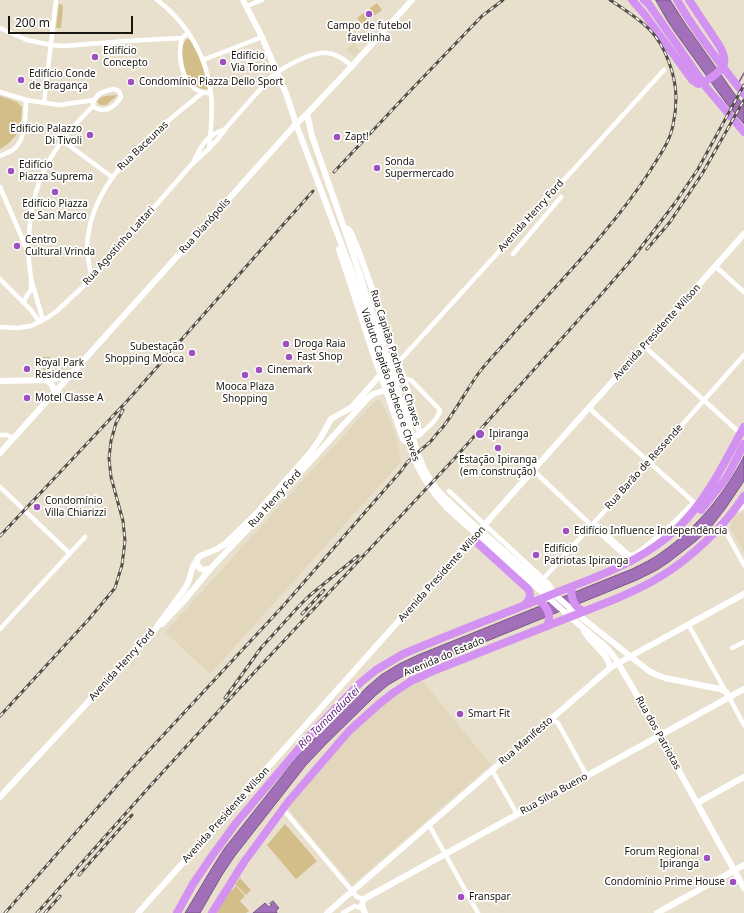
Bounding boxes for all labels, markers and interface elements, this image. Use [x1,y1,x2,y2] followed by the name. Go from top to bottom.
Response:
[10,8,135,34] scale bar
[364,9,374,19] marker: Campo de futebol favelinha
[15,14,50,31] text: 200 m
[327,20,411,44] place label: Campo de futebol favelinha
[103,45,148,68] place label: Edifício Concepto
[231,50,278,74] place label: Edifício Via Torino
[90,52,100,62] marker: Edifício Concepto
[218,57,228,67] marker: Edifício Via Torino
[29,68,96,92] place label: Edifício Conde de Bragança
[16,75,26,85] marker: Edifício Conde de Bragança
[139,76,283,88] place label: Condomínio Piazza Dello Sport
[126,77,136,87] marker: Condomínio Piazza Dello Sport
[115,119,171,173] street label: Rua Baceunas
[10,123,82,146] place label: Edifício Palazzo Di Tivoli
[85,130,95,140] marker: Edifício Palazzo Di Tivoli
[345,131,369,143] place label: Zapt!
[332,132,342,142] marker: Zapt!
[385,156,454,180] place label: Sonda Supermercado
[19,159,93,182] place label: Edifício Piazza Suprema
[372,163,382,173] marker: Sonda Supermercado
[6,166,16,176] marker: Edifício Piazza Suprema
[496,178,566,254] street label: Avenida Henry Ford
[50,187,60,197] marker: Edifício Piazza de San Marco
[177,196,233,256] street label: Rua Dianópolis
[22,198,88,222] place label: Edifício Piazza de San Marco
[81,204,157,288] street label: Rua Agostinho Lattari
[25,234,95,258] place label: Centro Cultural Vrinda
[12,241,22,251] marker: Centro Cultural Vrinda
[611,282,703,382] street label: Avenida Presidente Wilson
[367,288,423,428] street label: Rua Capitão Pacheco e Chaves
[358,307,422,463] street label: Viaduto Capitão Pacheco e Chaves
[294,338,346,350] place label: Droga Raia
[281,339,291,349] marker: Droga Raia
[105,341,184,364] place label: Subestação Shopping Mooca
[187,348,197,358] marker: Subestação Shopping Mooca
[297,351,343,363] place label: Fast Shop
[284,352,294,362] marker: Fast Shop
[35,357,84,380] place label: Royal Park Residence
[22,364,32,374] marker: Royal Park Residence
[267,364,312,376] place label: Cinemark
[254,365,264,375] marker: Cinemark
[240,370,250,380] marker: Mooca Plaza Shopping
[216,381,274,404] place label: Mooca Plaza Shopping
[35,392,103,404] place label: Motel Classe A
[22,393,32,403] marker: Motel Classe A
[603,422,685,512] street label: Rua Barão de Ressende
[474,428,486,440] marker: Ipiranga
[489,428,529,440] place label: Ipiranga
[493,443,503,453] marker: Estação Ipiranga (em construção)
[459,454,537,478] place label: Estação Ipiranga (em construção)
[246,468,304,530] street label: Rua Henry Ford
[45,495,106,518] place label: Condomínio Villa Chiarizzi
[32,502,42,512] marker: Condomínio Villa Chiarizzi
[396,524,488,624] street label: Avenida Presidente Wilson
[574,525,727,537] place label: Edifício Influence Independência
[561,526,571,536] marker: Edifício Influence Independência
[544,543,628,566] place label: Edifício Patriotas Ipiranga
[531,550,541,560] marker: Edifício Patriotas Ipiranga
[87,627,157,703] street label: Avenida Henry Ford
[402,635,486,679] street label: Avenida do Estado
[295,684,363,752] water label: Rio Tamanduateí
[633,694,683,772] street label: Rua dos Patriotas
[468,708,510,720] place label: Smart Fit
[455,709,465,719] marker: Smart Fit
[497,714,555,768] street label: Rua Manifesto
[180,765,272,865] street label: Avenida Presidente Wilson
[518,771,590,817] street label: Rua Silva Bueno
[624,846,699,870] place label: Forum Regional Ipiranga
[702,853,712,863] marker: Forum Regional Ipiranga
[604,876,725,888] place label: Condomínio Prime House
[728,877,738,887] marker: Condomínio Prime House
[469,891,511,903] place label: Franspar
[456,892,466,902] marker: Franspar

